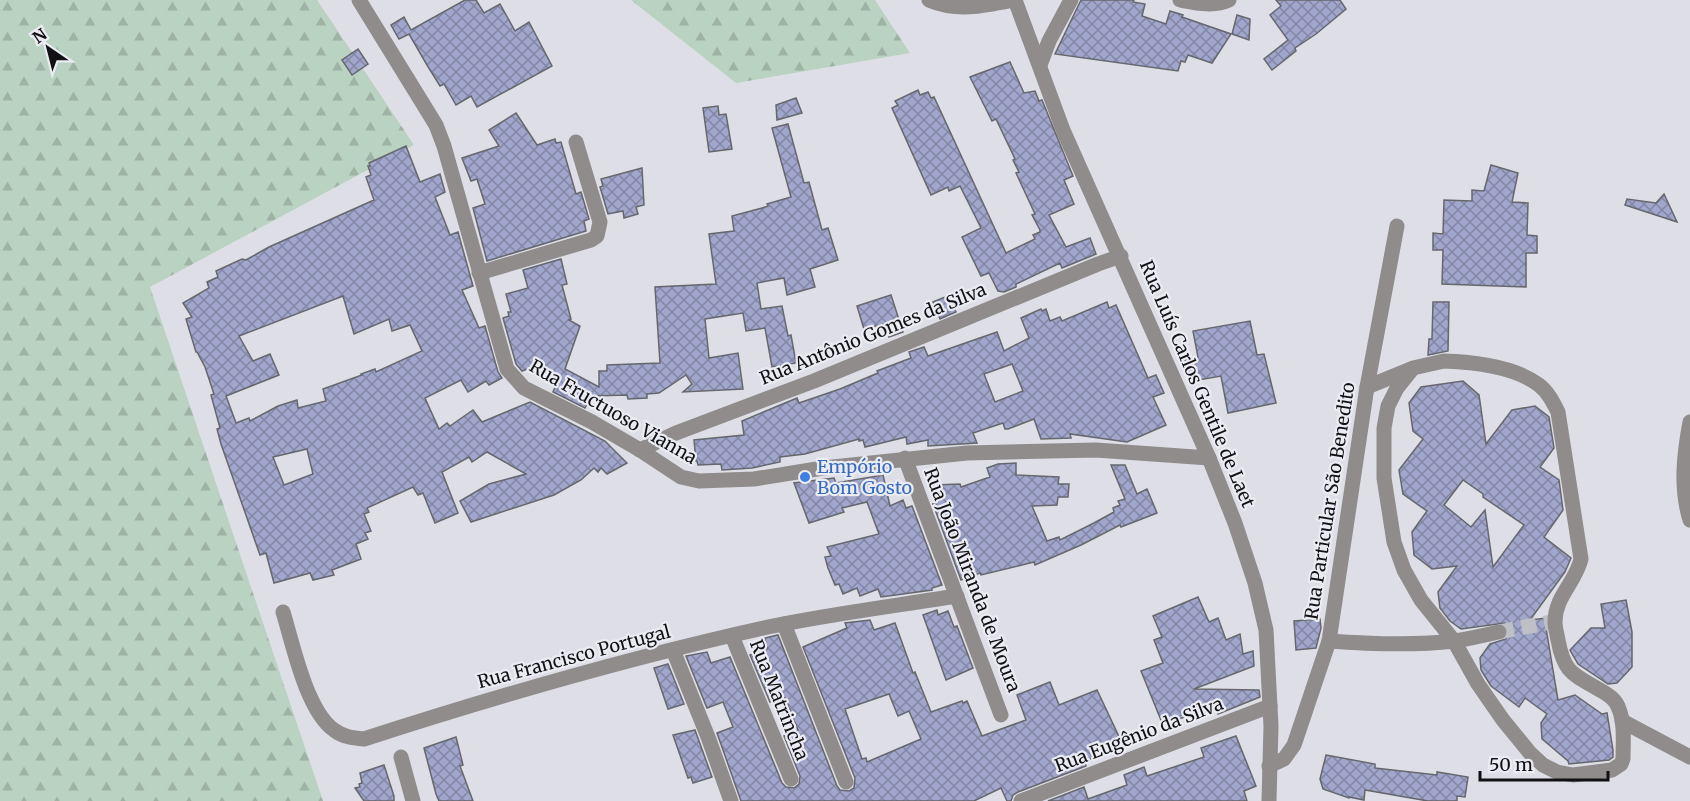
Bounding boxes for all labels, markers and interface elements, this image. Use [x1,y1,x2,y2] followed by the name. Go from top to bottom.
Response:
[18,18,78,78] north arrow
[28,24,51,48] text: N
[1135,257,1260,511] street label: Rua Luís Carlos Gentile de Laet
[756,277,990,390] street label: Rua Antônio Gomes da Silva
[525,354,701,469] street label: Rua Fructuoso Vianna
[1299,381,1360,621] street label: Rua Particular São Benedito
[817,455,912,499] place label: Empório Bom Gosto
[919,464,1026,696] street label: Rua João Miranda de Moura
[798,470,812,484] marker: Empório Bom Gosto
[475,620,673,693] street label: Rua Francisco Portugal
[745,636,814,764] street label: Rua Matrincha
[1051,692,1227,777] street label: Rua Eugênio da Silva
[1480,744,1608,782] scale bar
[1489,753,1533,776] text: 50 m

